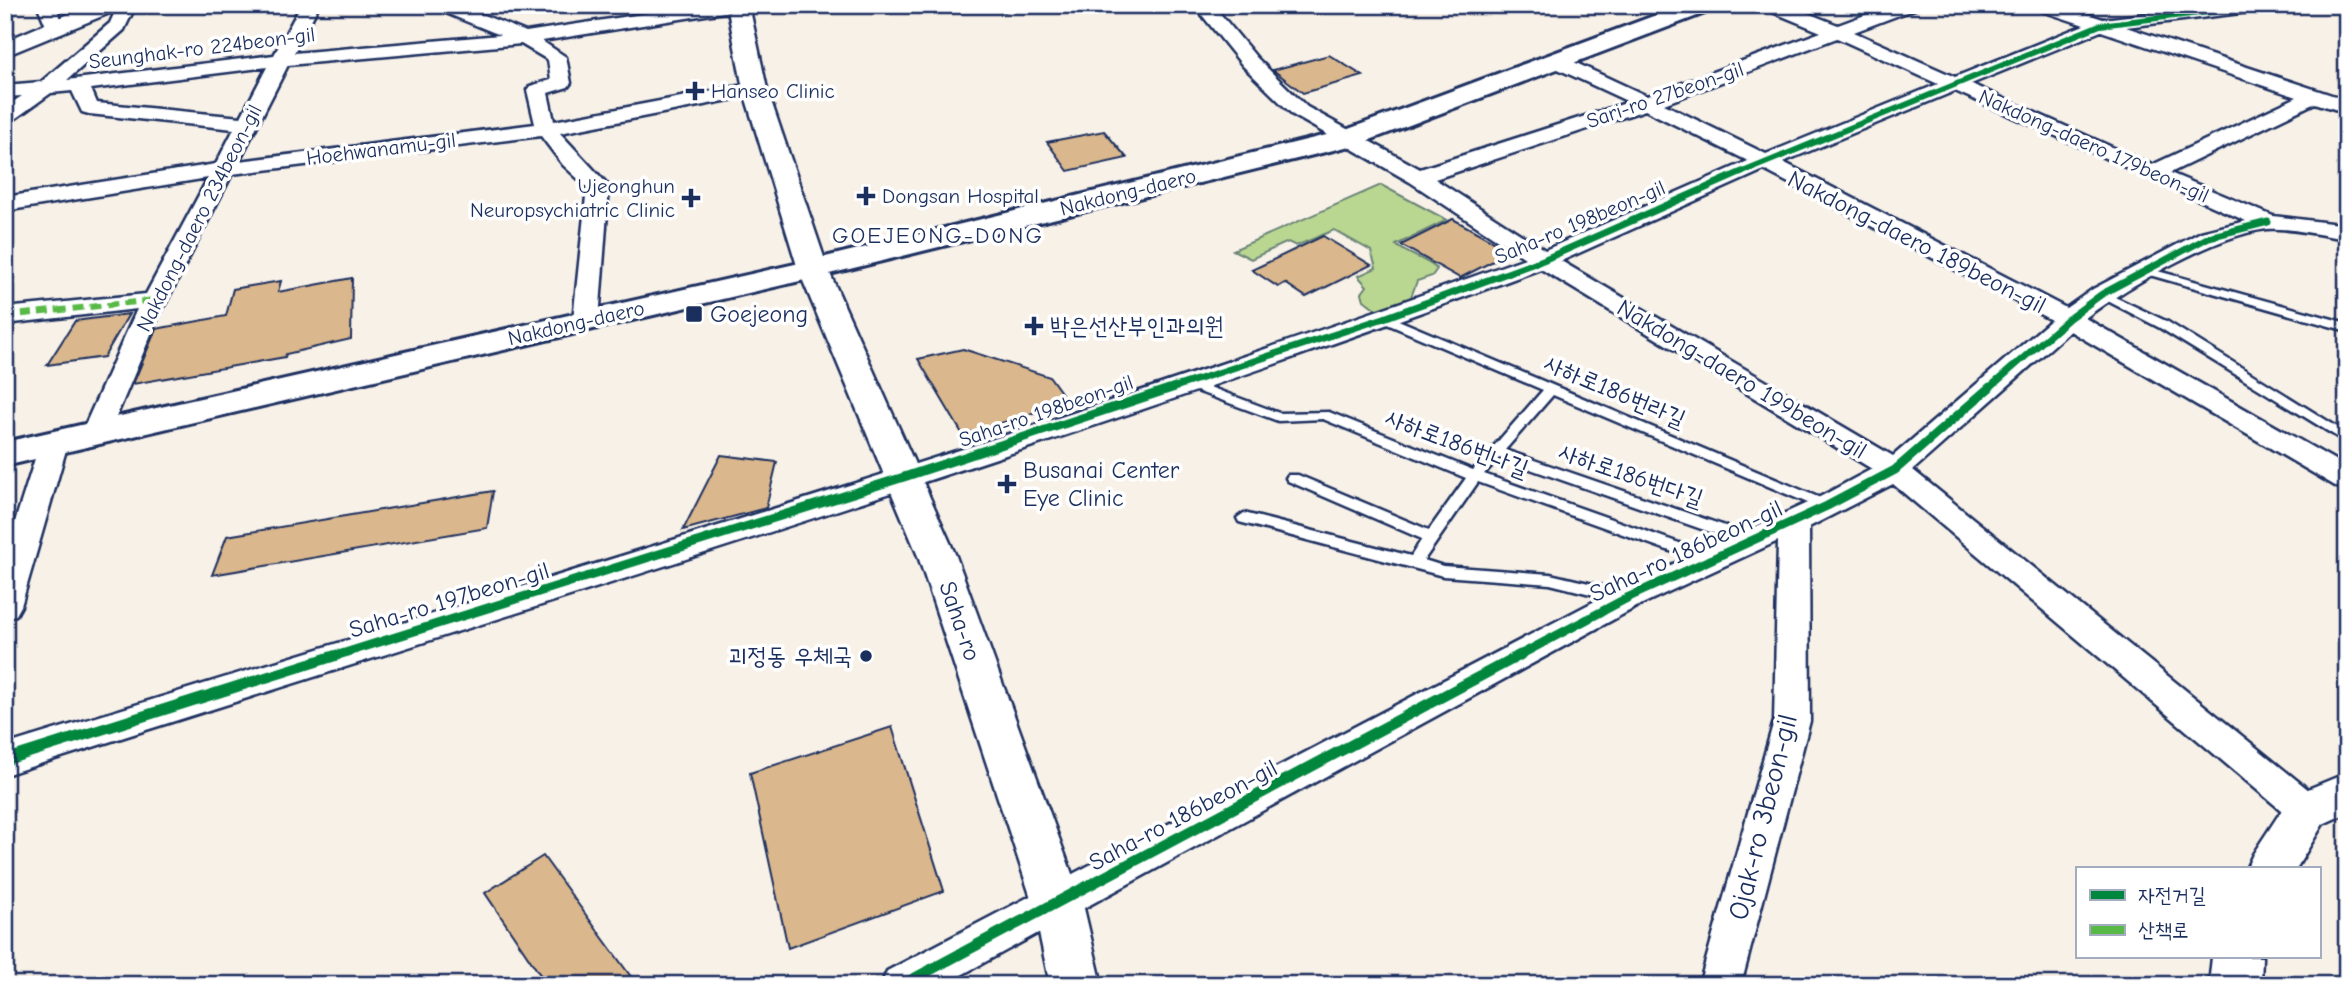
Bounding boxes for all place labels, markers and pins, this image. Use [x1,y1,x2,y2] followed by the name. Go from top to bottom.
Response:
[711,79,835,103] place label: Hanseo Clinic
[685,81,705,101] marker: Hanseo Clinic
[470,174,675,222] place label: Ujeonghun Neuropsychiatric Clinic
[882,184,1039,208] place label: Dongsan Hospital
[856,186,876,206] marker: Dongsan Hospital
[681,188,701,208] marker: Ujeonghun Neuropsychiatric Clinic
[710,300,808,328] place label: Goejeong
[684,304,704,324] marker: Goejeong
[1050,312,1224,340] place label: 박은선산부인과의원
[1024,316,1044,336] marker: 박은선산부인과의원
[1023,456,1180,512] place label: Busanai Center Eye Clinic
[997,474,1017,494] marker: Busanai Center Eye Clinic
[728,642,852,670] place label: 괴정동 우체국
[858,648,874,664] marker: 괴정동 우체국

